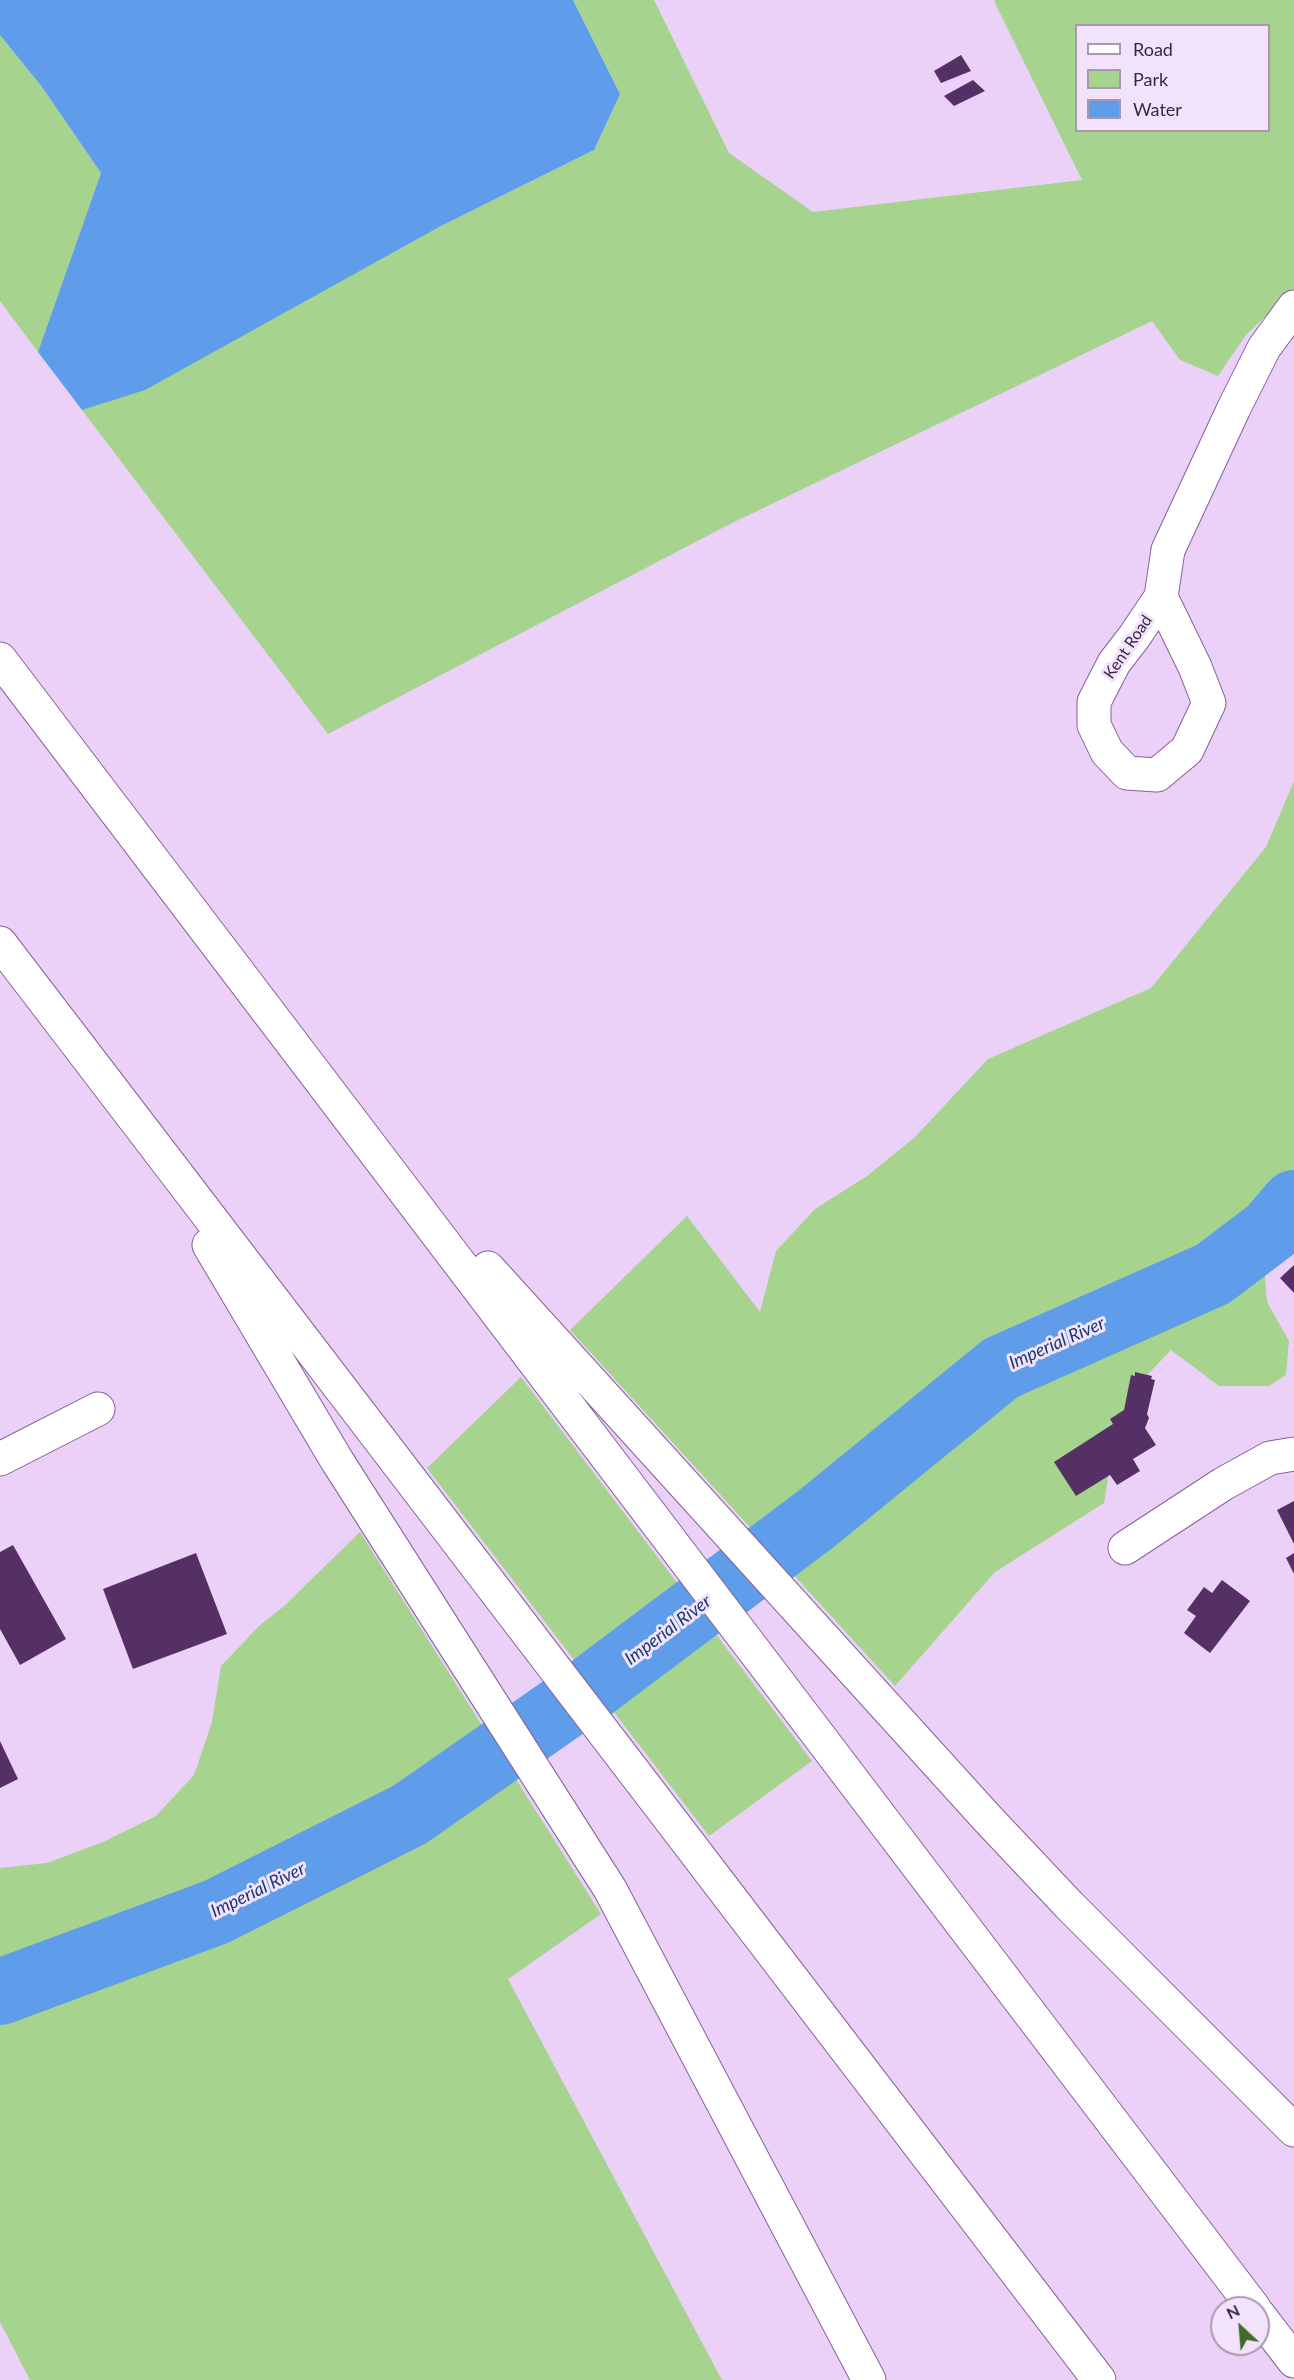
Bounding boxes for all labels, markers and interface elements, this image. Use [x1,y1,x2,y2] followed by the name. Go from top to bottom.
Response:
[1075,24,1270,132] legend
[1133,38,1173,60] text: Road
[1133,68,1168,90] text: Park
[1133,98,1182,120] text: Water
[1100,612,1156,682] street label: Kent Road
[1006,1312,1108,1374] water label: Imperial River
[621,1591,715,1669] water label: Imperial River
[207,1858,309,1922] water label: Imperial River
[1210,2296,1270,2356] north arrow
[1223,2300,1242,2322] text: N

